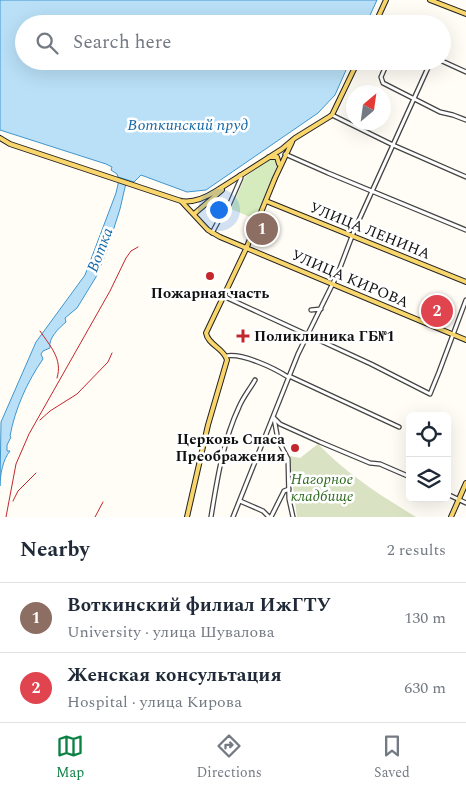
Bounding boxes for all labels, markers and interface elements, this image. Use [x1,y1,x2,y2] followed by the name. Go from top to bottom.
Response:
[15,15,451,70] search box
[73,28,172,57] text: Search here
[33,29,61,57] icon: search
[346,85,391,130] north arrow
[127,113,249,137] water label: Воткинский пруд
[306,196,434,266] street label: УЛИЦА ЛЕНИНА
[206,197,232,223] your location
[246,210,278,248] pin: 1
[81,224,119,276] water label: Вотка
[288,244,412,314] street label: УЛИЦА КИРОВА
[204,270,216,282] marker: Пожарная часть
[151,282,269,305] place label: Пожарная часть
[421,292,453,330] pin: 2
[254,325,395,348] place label: Поликлиника ГБ№1
[236,329,250,343] marker: Поликлиника ГБ№1
[406,412,451,502] map controls
[406,412,451,457] button: locate
[175,428,285,468] place label: Церковь Спаса Преображения
[289,442,301,454] marker: Церковь Спаса Преображения
[406,457,451,502] button: layers
[291,468,354,508] park label: Нагорное кладбище
[20,534,90,566] text: Nearby
[387,538,446,562] text: 2 results
[67,591,331,620] text: Воткинский филиал ИжГТУ
[32,606,40,630] text: 1
[404,606,446,630] text: 130 m
[67,620,275,644] text: University · улица Шувалова
[67,661,282,690] text: Женская консультация
[32,676,40,700] text: 2
[404,676,446,700] text: 630 m
[67,690,242,714] text: Hospital · улица Кирова
[56,732,84,783] tab: Map
[196,732,262,783] tab: Directions
[374,732,410,783] tab: Saved

